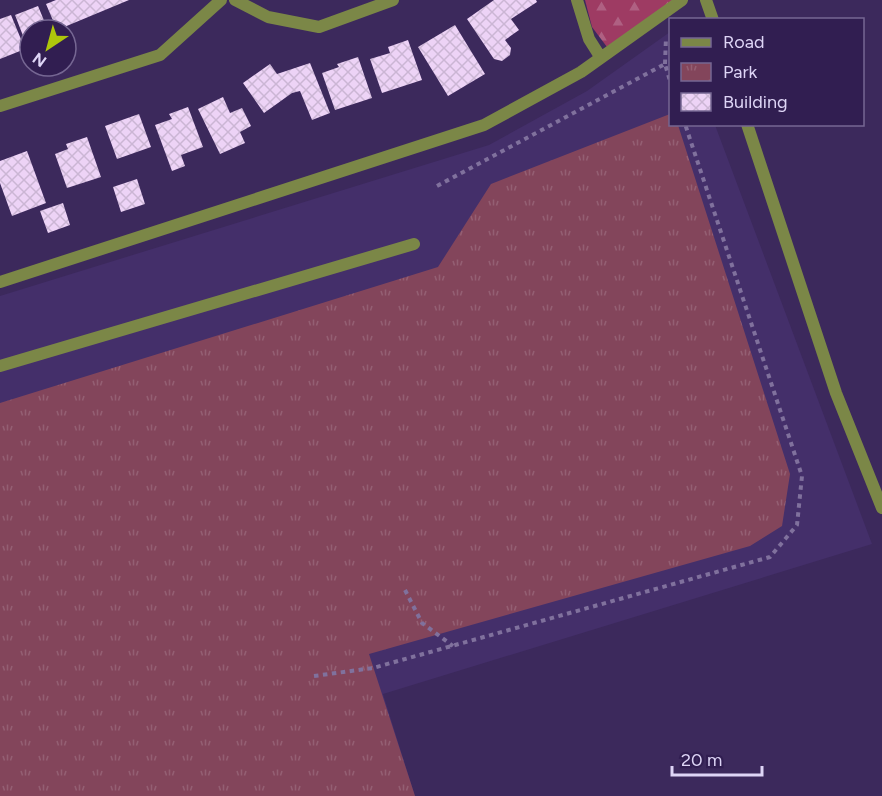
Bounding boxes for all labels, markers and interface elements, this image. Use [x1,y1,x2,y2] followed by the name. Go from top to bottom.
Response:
[18,18,78,78] north arrow
[669,18,864,126] legend
[723,31,764,53] text: Road
[29,48,50,71] text: N
[723,61,758,83] text: Park
[723,91,788,113] text: Building
[672,739,762,777] scale bar
[681,749,722,771] text: 20 m

